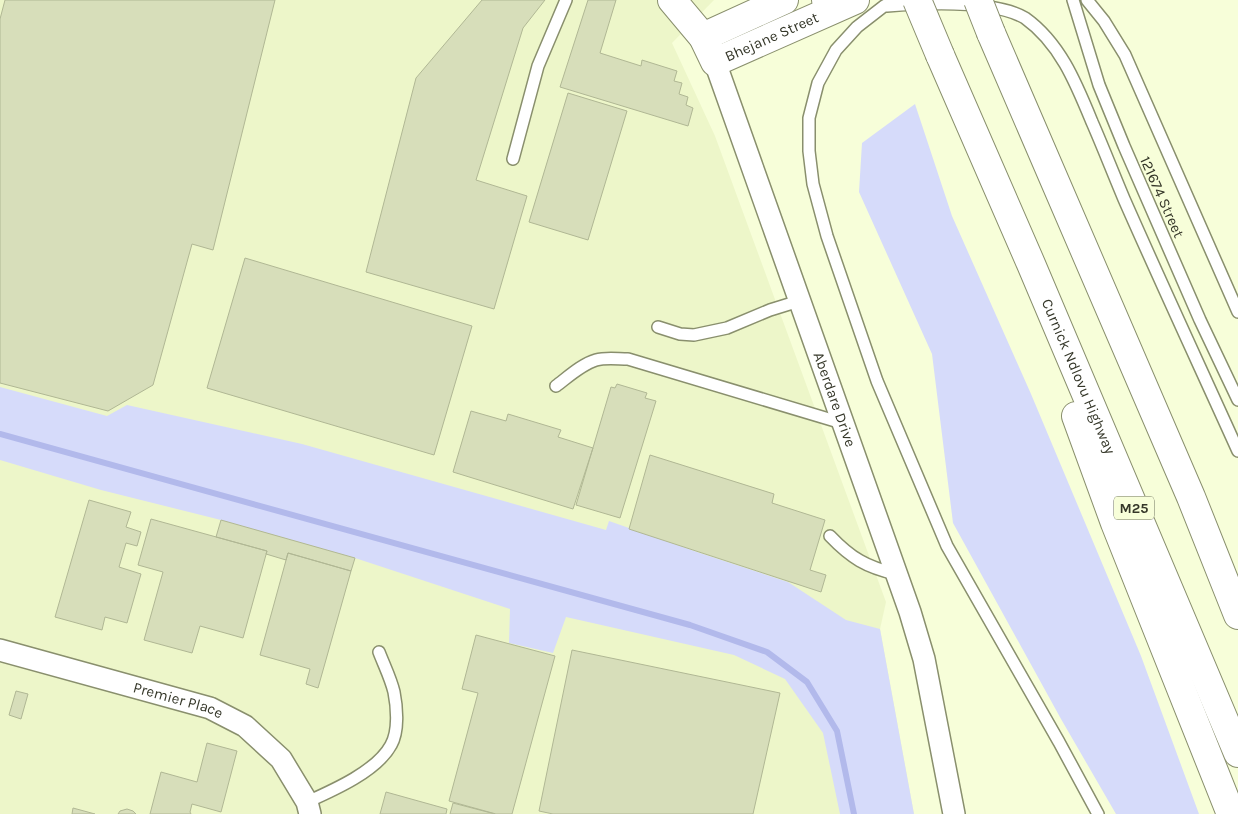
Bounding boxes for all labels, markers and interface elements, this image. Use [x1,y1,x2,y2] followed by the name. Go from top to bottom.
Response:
[722,8,822,65] street label: Bhejane Street
[1136,153,1188,241] street label: 121674 Street
[1038,296,1119,457] street label: Curnick Ndlovu Highway
[810,349,860,449] street label: Aberdare Drive
[1114,496,1154,520] road number: M25
[131,678,226,722] street label: Premier Place

